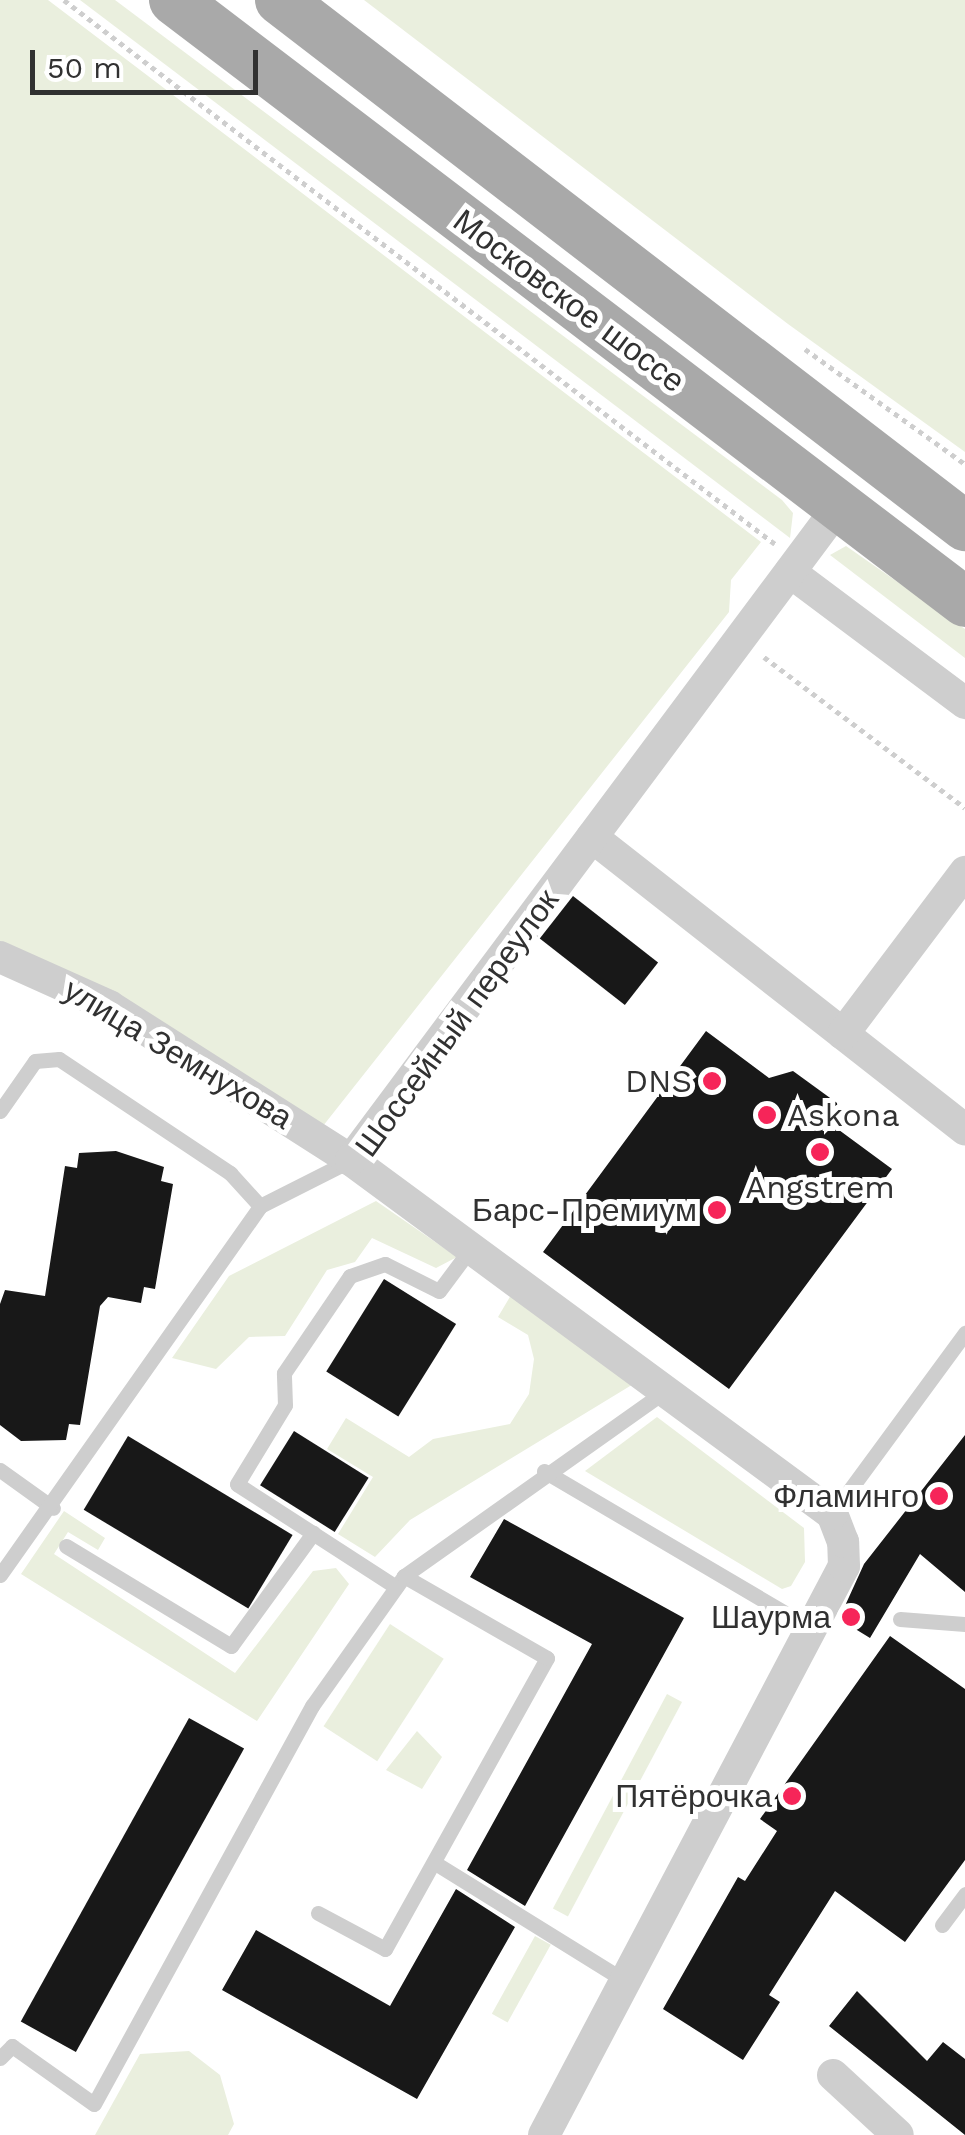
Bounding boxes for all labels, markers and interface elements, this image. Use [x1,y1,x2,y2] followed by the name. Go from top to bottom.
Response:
[35,30,262,92] scale bar
[47,50,122,85] text: 50 m
[446,201,692,401] street label: Московское шоссе
[347,882,567,1164] street label: Шоссейный переулок
[57,971,299,1137] street label: улица Земнухова
[625,1062,692,1100] place label: DNS
[701,1070,723,1092] marker: DNS
[787,1096,900,1134] place label: Askona
[756,1104,778,1126] marker: Askona
[809,1141,831,1163] marker: Angstrem
[745,1168,895,1206] place label: Angstrem
[472,1191,697,1229] place label: Барс-Премиум
[706,1199,728,1221] marker: Барс-Премиум
[773,1477,919,1515] place label: Фламинго
[928,1485,950,1507] marker: Фламинго
[711,1598,831,1636] place label: Шаурма
[840,1606,862,1628] marker: Шаурма
[615,1777,772,1815] place label: Пятёрочка
[781,1785,803,1807] marker: Пятёрочка

